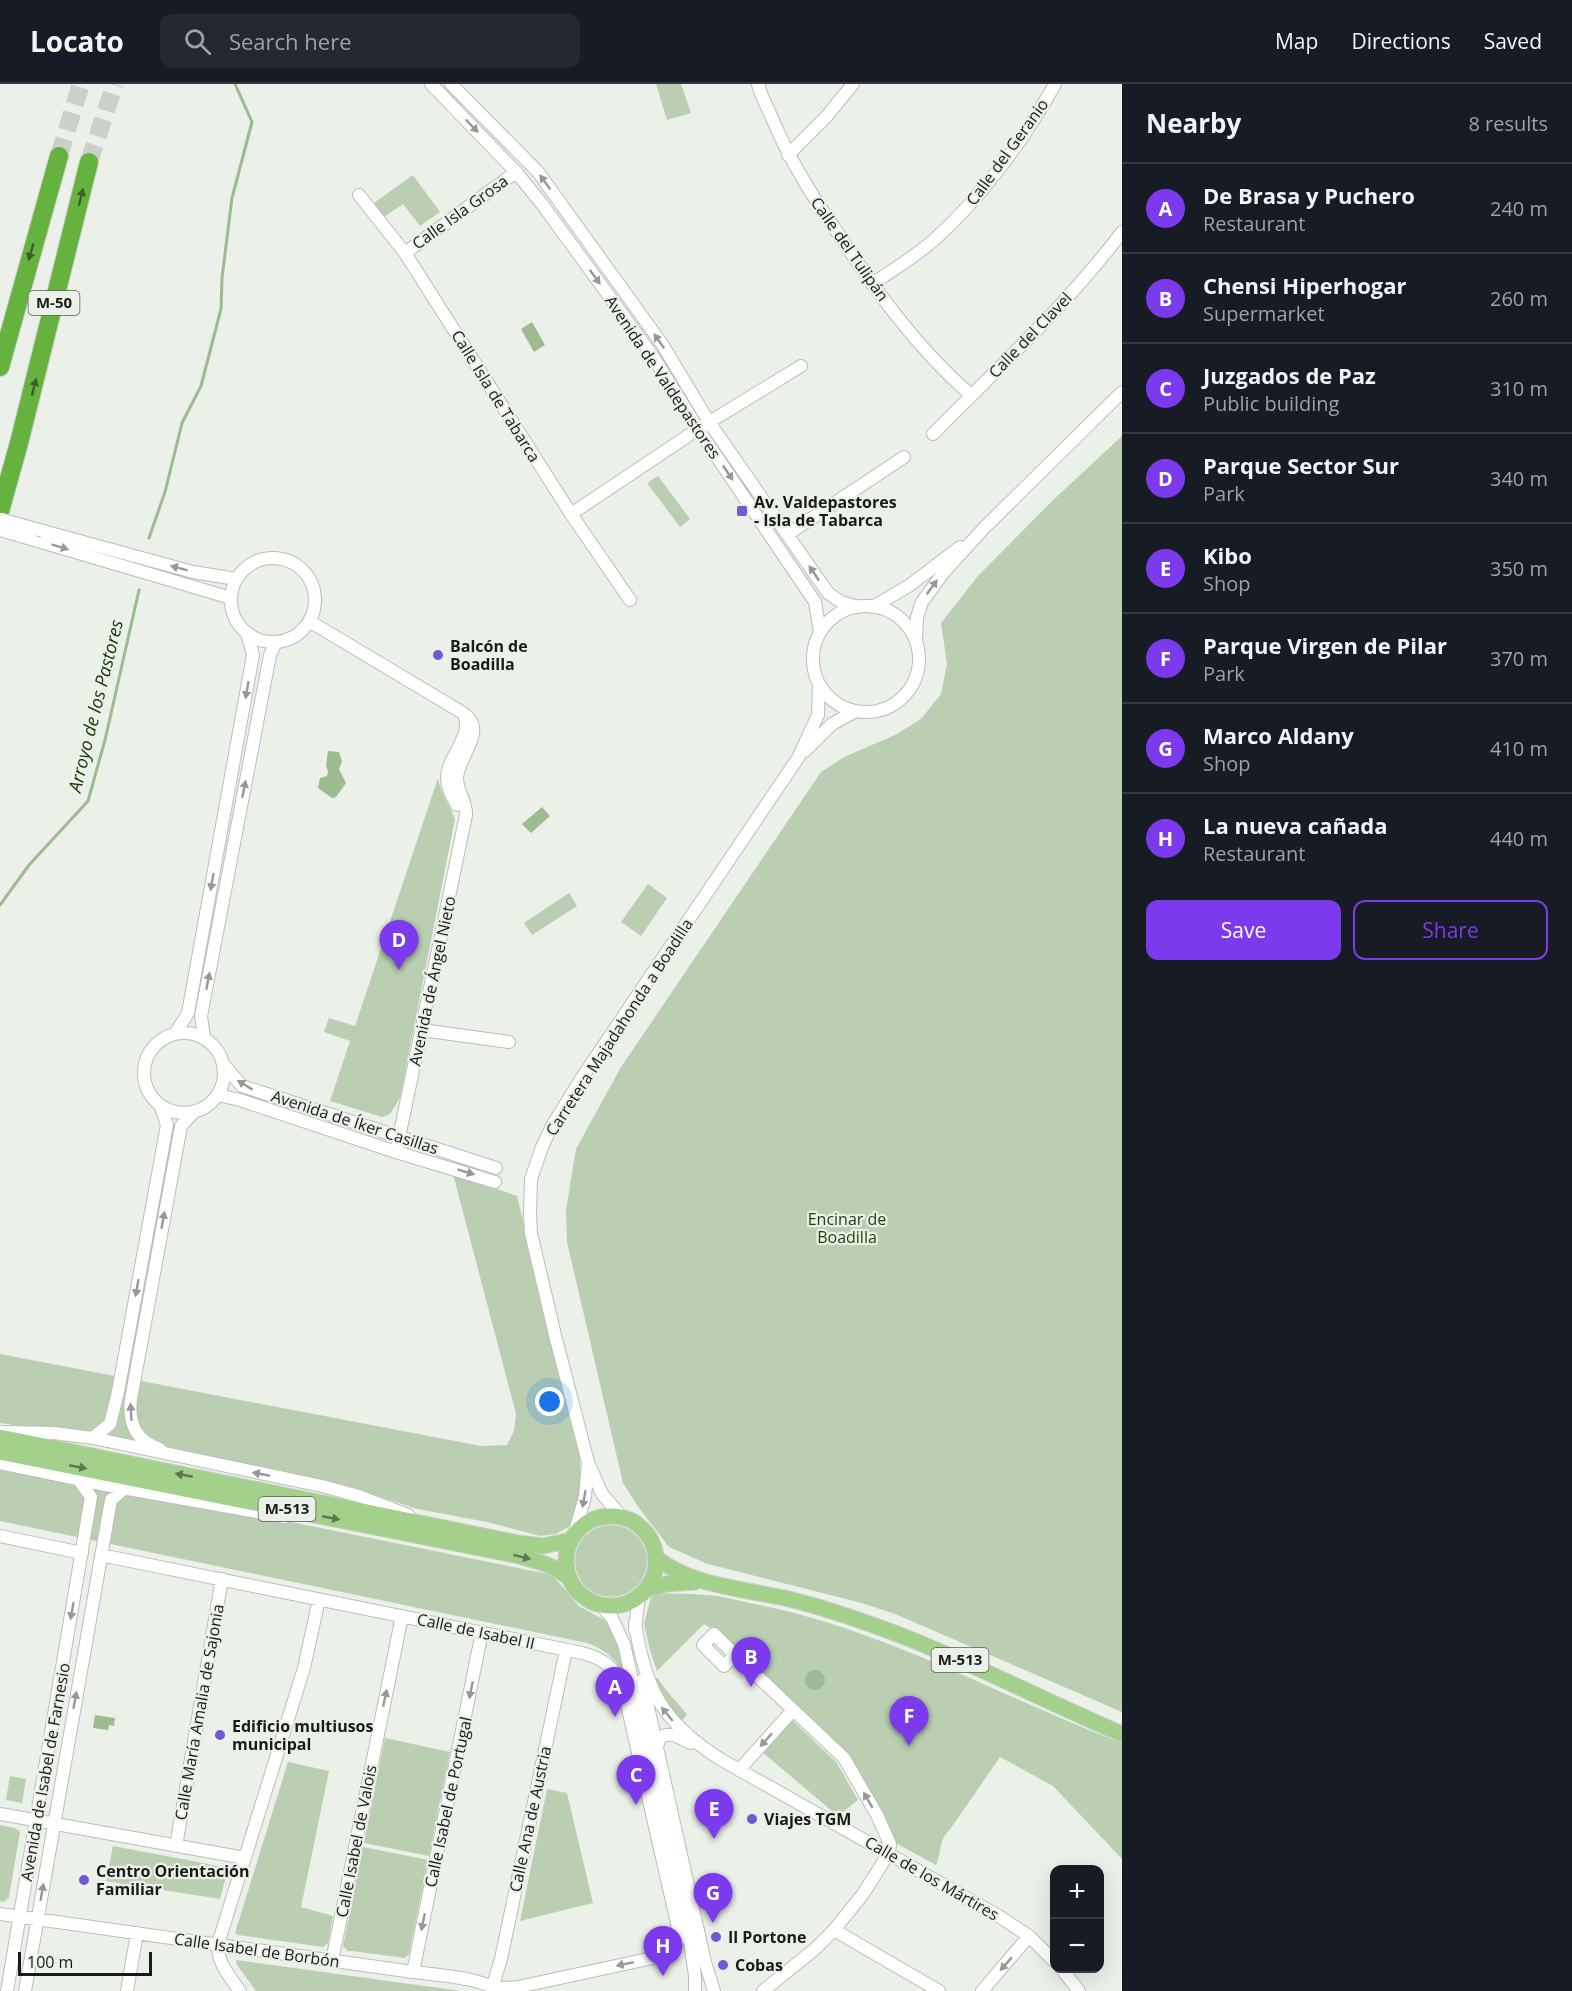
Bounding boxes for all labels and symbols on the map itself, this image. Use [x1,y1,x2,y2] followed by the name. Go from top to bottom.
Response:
[961,94,1053,210] street label: Calle del Geranio
[465,119,479,134] one-way arrow
[408,170,512,254] street label: Calle Isla Grosa
[539,175,551,191] one-way arrow
[76,188,86,207] one-way arrow
[806,193,894,305] street label: Calle del Tulipán
[26,243,35,261] one-way arrow
[589,268,601,284] one-way arrow
[983,287,1077,383] street label: Calle del Clavel
[28,291,80,315] road number: M-50
[600,291,726,463] street label: Avenida de Valdepastores
[446,326,546,466] street label: Calle Isla de Tabarca
[653,333,665,349] one-way arrow
[29,377,39,396] one-way arrow
[722,465,733,481] one-way arrow
[754,491,897,531] place label: Av. Valdepastores - Isla de Tabarca
[735,504,749,518] marker: Av. Valdepastores - Isla de Tabarca
[51,543,69,553] one-way arrow
[170,563,188,573] one-way arrow
[808,565,820,581] one-way arrow
[926,580,938,595] one-way arrow
[62,617,128,796] water label: Arroyo de los Pastores
[450,635,528,675] place label: Balcón de Boadilla
[431,648,445,662] marker: Balcón de Boadilla
[242,681,251,700] one-way arrow
[240,779,249,798] one-way arrow
[207,873,216,892] one-way arrow
[403,894,461,1068] street label: Avenida de Ángel Nieto
[540,914,698,1140] street label: Carretera Majadahonda a Boadilla
[380,920,418,970] pin: D
[204,971,213,990] one-way arrow
[236,1080,253,1090] one-way arrow
[269,1085,441,1159] street label: Avenida de Íker Casillas
[457,1168,475,1177] one-way arrow
[808,1208,886,1248] park label: Encinar de Boadilla
[159,1211,168,1230] one-way arrow
[132,1279,141,1298] one-way arrow
[535,1387,564,1416] your location
[127,1403,136,1422] one-way arrow
[69,1463,88,1472] one-way arrow
[251,1469,270,1478] one-way arrow
[175,1470,194,1479] one-way arrow
[579,1489,588,1508] one-way arrow
[258,1497,316,1521] road number: M-513
[322,1514,341,1523] one-way arrow
[513,1553,531,1562] one-way arrow
[67,1601,76,1620] one-way arrow
[169,1602,229,1822] street label: Calle María Amalia de Sajonia
[415,1608,537,1654] street label: Calle de Isabel II
[732,1638,771,1687] pin: B
[932,1648,988,1672] road number: M-513
[15,1661,75,1883] street label: Avenida de Isabel de Farnesio
[596,1668,634,1717] pin: A
[466,1680,475,1699] one-way arrow
[381,1688,391,1707] one-way arrow
[71,1690,80,1709] one-way arrow
[890,1696,928,1746] pin: F
[661,1707,674,1722] one-way arrow
[232,1715,374,1755] place label: Edificio multiusos municipal
[419,1715,477,1889] street label: Calle Isabel de Portugal
[213,1728,227,1742] marker: Edificio multiusos municipal
[759,1732,773,1747] one-way arrow
[504,1744,556,1894] street label: Calle Ana de Austria
[616,1756,656,1805] pin: C
[330,1763,382,1919] street label: Calle Isabel de Valois
[694,1790,734,1839] pin: E
[863,1791,873,1808] one-way arrow
[764,1808,851,1830] place label: Viajes TGM
[745,1812,759,1826] marker: Viajes TGM
[861,1831,1003,1925] street label: Calle de los Mártires
[96,1860,249,1900] place label: Centro Orientación Familiar
[77,1873,91,1887] marker: Centro Orientación Familiar
[694,1874,732,1923] pin: G
[38,1882,47,1901] one-way arrow
[418,1913,427,1932] one-way arrow
[644,1926,682,1976] pin: H
[728,1926,806,1948] place label: Il Portone
[173,1928,341,1972] street label: Calle Isabel de Borbón
[709,1930,723,1944] marker: Il Portone
[18,1949,152,1976] scale bar
[735,1954,783,1976] place label: Cobas
[999,1956,1012,1972] one-way arrow
[716,1958,730,1972] marker: Cobas
[615,1960,634,1969] one-way arrow

